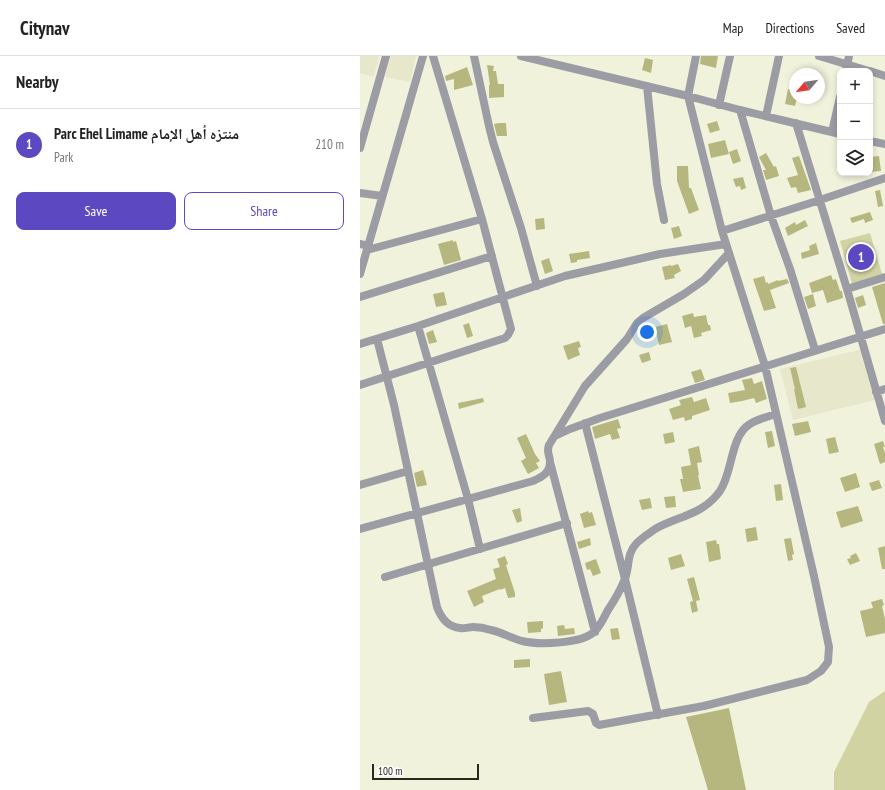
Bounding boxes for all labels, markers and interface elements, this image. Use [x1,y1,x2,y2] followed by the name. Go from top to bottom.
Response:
[20,16,70,40] text: Citynav
[723,19,743,37] text: Map
[765,19,814,37] text: Directions
[836,19,865,37] text: Saved
[789,68,825,104] north arrow
[837,68,873,176] map controls
[837,68,873,104] button: +
[16,71,59,93] text: Nearby
[837,104,873,140] button: −
[54,124,239,143] text: Parc Ehel Limame منتزه أهل الإمام
[26,136,32,153] text: 1
[315,136,344,153] text: 210 m
[837,140,873,176] button: layers
[54,149,73,166] text: Park
[16,192,176,230] button: Save
[184,192,344,230] button: Share
[848,242,874,272] pin: 1
[637,322,657,342] your location
[372,762,479,781] scale bar
[378,764,402,778] text: 100 m

